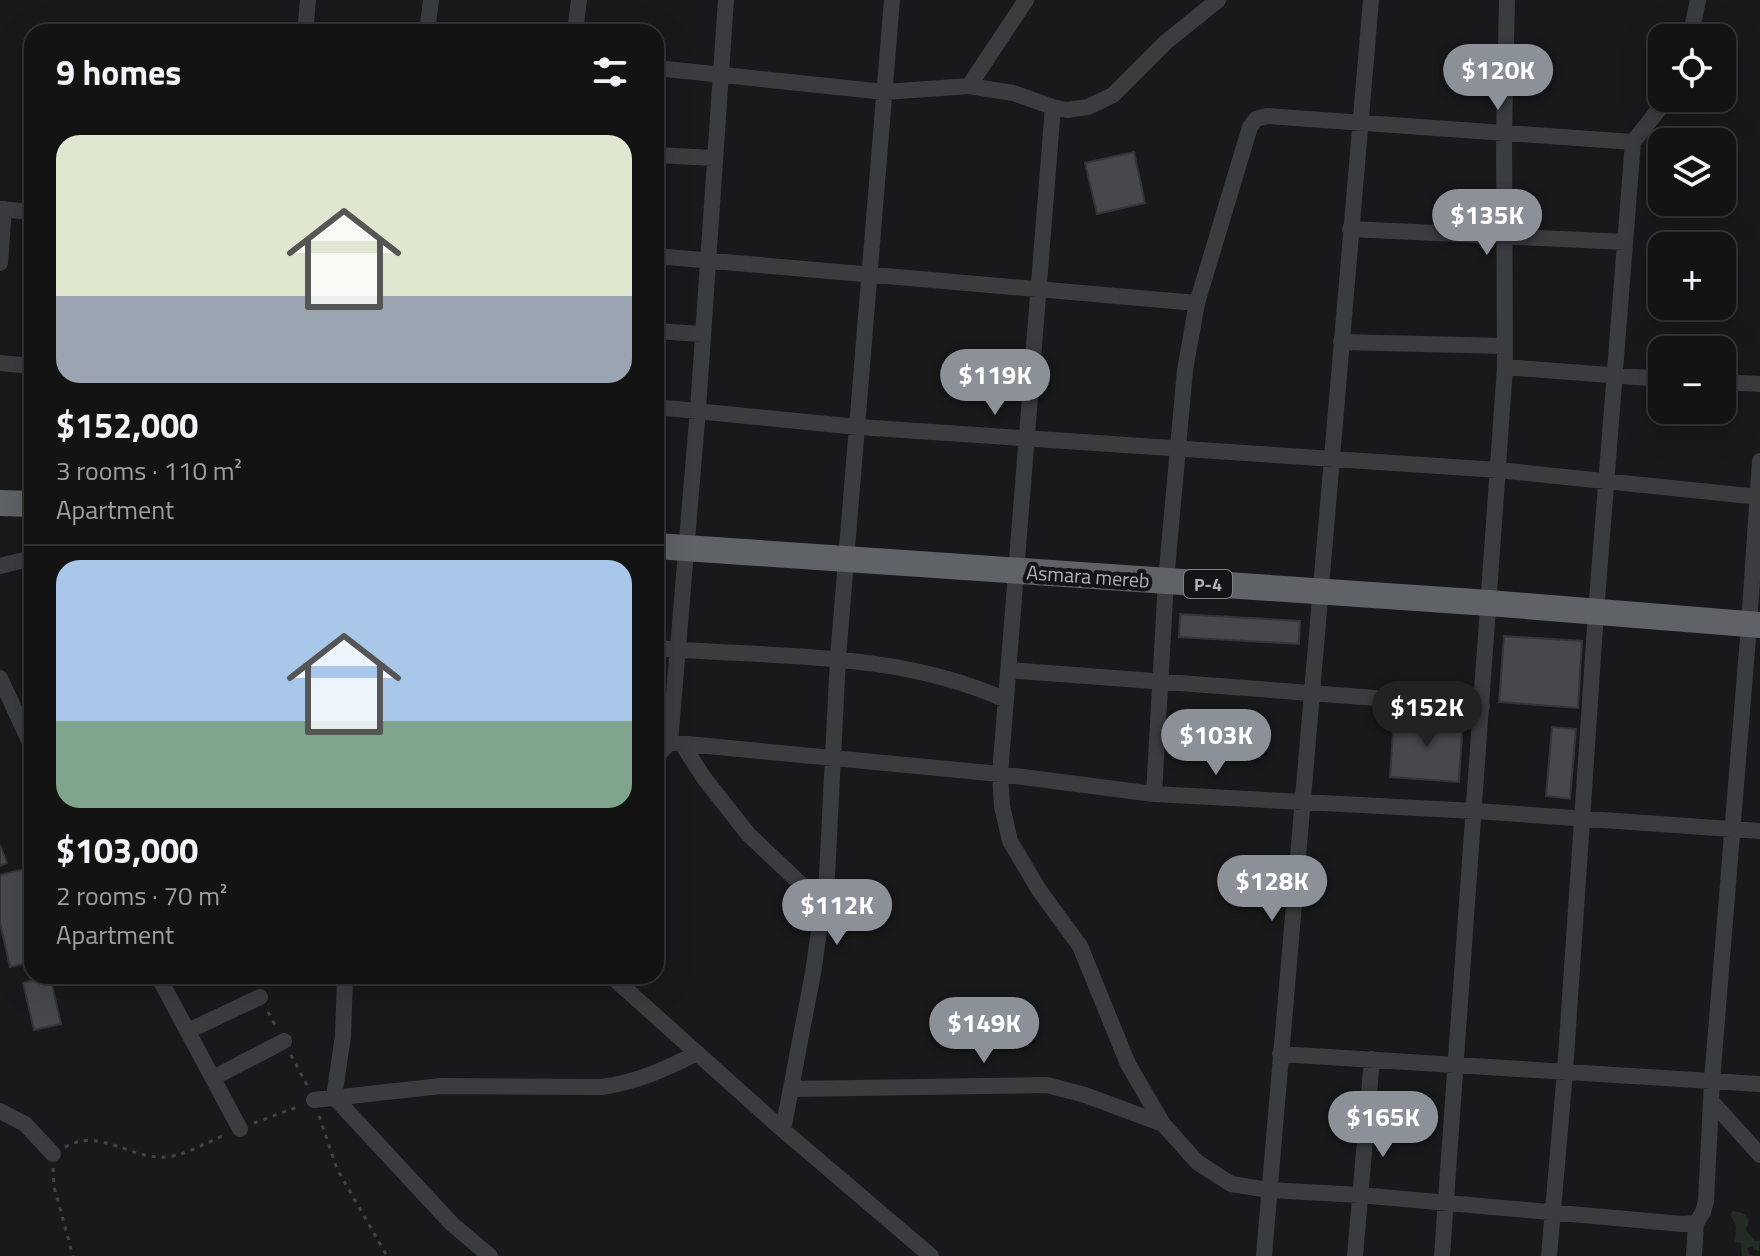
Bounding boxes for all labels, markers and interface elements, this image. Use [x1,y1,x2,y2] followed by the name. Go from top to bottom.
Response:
[1648,24,1736,424] map controls
[1648,24,1736,112] button: locate
[1442,44,1554,112] pin: $120K
[56,46,181,98] text: 9 homes
[588,50,632,94] icon: filters
[1461,50,1535,89] text: $120K
[1648,128,1736,216] button: layers
[272,187,416,331] icon: home
[1431,189,1543,257] pin: $135K
[1450,195,1524,234] text: $135K
[1648,232,1736,320] button: +
[1648,336,1736,424] button: −
[939,349,1051,417] pin: $119K
[958,355,1032,394] text: $119K
[56,399,198,451] text: $152,000
[56,451,242,490] text: 3 rooms · 110 m²
[56,490,174,529] text: Apartment
[1025,556,1151,596] street label: Asmara mereb
[1184,570,1232,598] road number: P-4
[272,612,416,756] icon: home
[1371,681,1483,749] pin: $152K
[1390,687,1464,726] text: $152K
[1160,709,1272,777] pin: $103K
[1179,715,1253,754] text: $103K
[56,824,198,876] text: $103,000
[1216,855,1328,923] pin: $128K
[1235,861,1309,900] text: $128K
[56,876,227,915] text: 2 rooms · 70 m²
[781,879,893,947] pin: $112K
[800,885,874,924] text: $112K
[56,915,174,954] text: Apartment
[928,997,1040,1065] pin: $149K
[947,1003,1021,1042] text: $149K
[1327,1091,1439,1159] pin: $165K
[1346,1097,1420,1136] text: $165K

